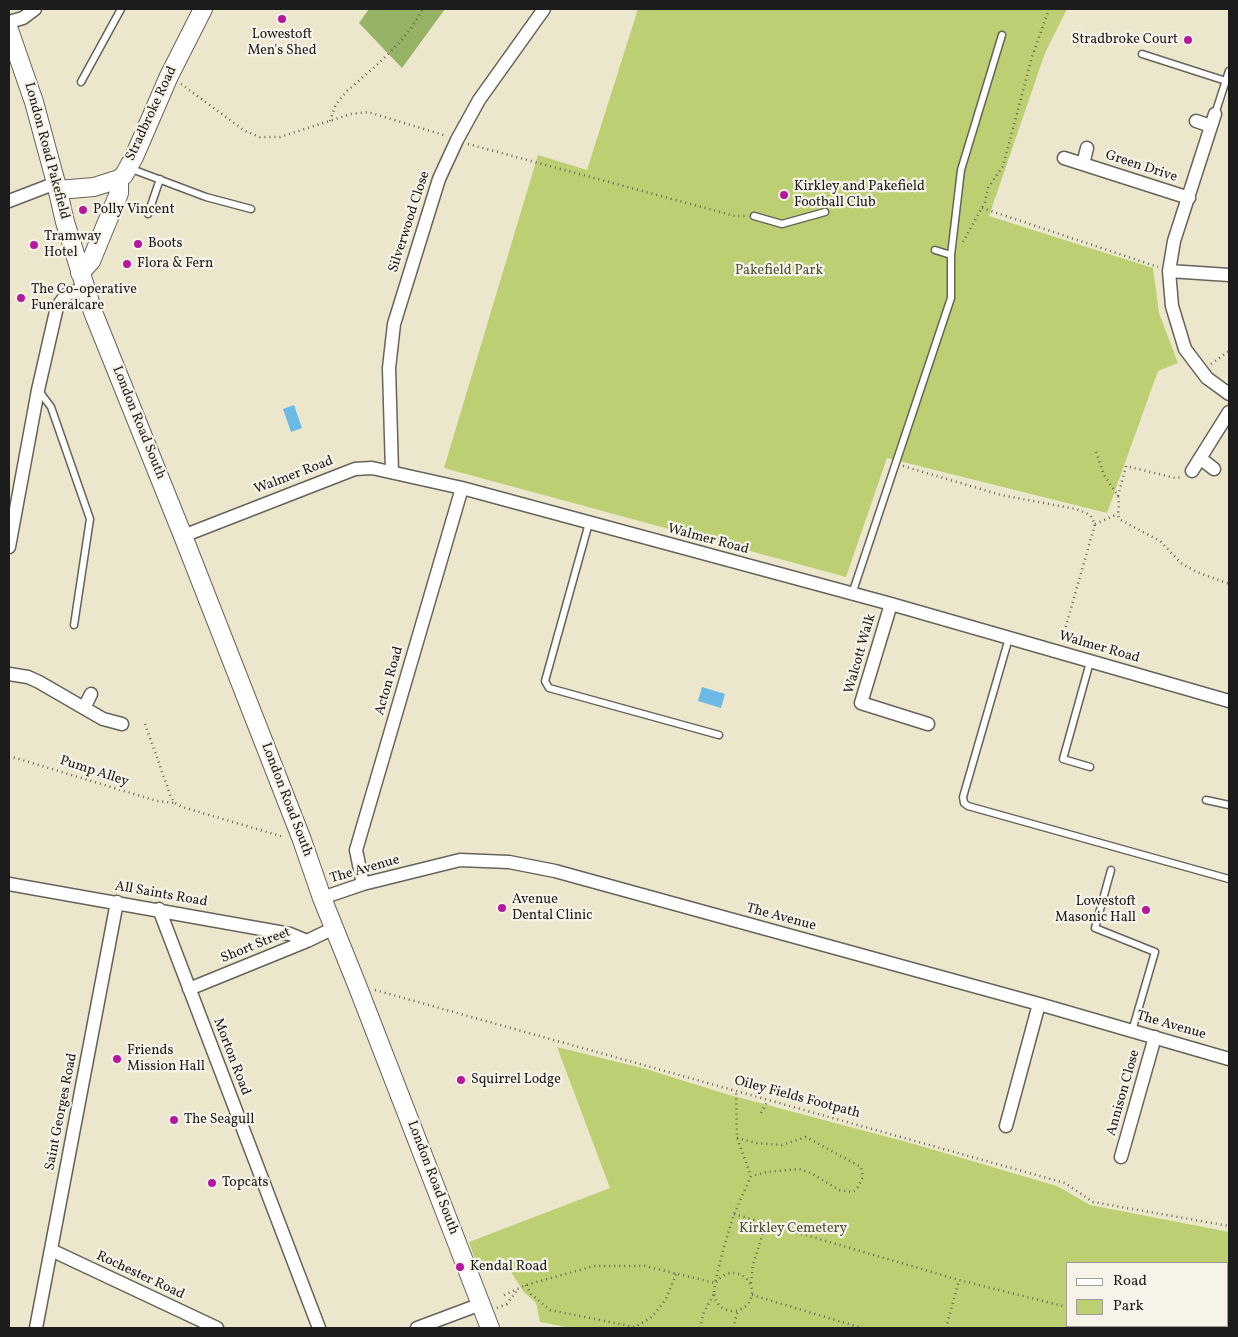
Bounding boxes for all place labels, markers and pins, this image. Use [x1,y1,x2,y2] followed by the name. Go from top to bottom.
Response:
[276,13,288,25] marker: Lowestoft Men's Shed
[247,27,317,59] place label: Lowestoft Men's Shed
[1072,32,1178,48] place label: Stradbroke Court
[1182,34,1194,46] marker: Stradbroke Court
[794,179,925,212] place label: Kirkley and Pakefield Football Club
[778,189,790,201] marker: Kirkley and Pakefield Football Club
[93,202,175,218] place label: Polly Vincent
[77,204,89,216] marker: Polly Vincent
[44,229,101,262] place label: Tramway Hotel
[148,236,183,252] place label: Boots
[132,238,144,250] marker: Boots
[28,239,40,251] marker: Tramway Hotel
[137,256,213,272] place label: Flora & Fern
[121,258,133,270] marker: Flora & Fern
[31,282,137,314] place label: The Co-operative Funeralcare
[15,292,27,304] marker: The Co-operative Funeralcare
[512,892,592,924] place label: Avenue Dental Clinic
[1055,894,1136,926] place label: Lowestoft Masonic Hall
[496,902,508,914] marker: Avenue Dental Clinic
[1140,904,1152,916] marker: Lowestoft Masonic Hall
[127,1043,205,1076] place label: Friends Mission Hall
[111,1053,123,1065] marker: Friends Mission Hall
[471,1072,561,1088] place label: Squirrel Lodge
[455,1074,467,1086] marker: Squirrel Lodge
[184,1112,254,1128] place label: The Seagull
[168,1114,180,1126] marker: The Seagull
[222,1175,269,1191] place label: Topcats
[206,1177,218,1189] marker: Topcats
[470,1259,547,1275] place label: Kendal Road
[454,1261,466,1273] marker: Kendal Road

